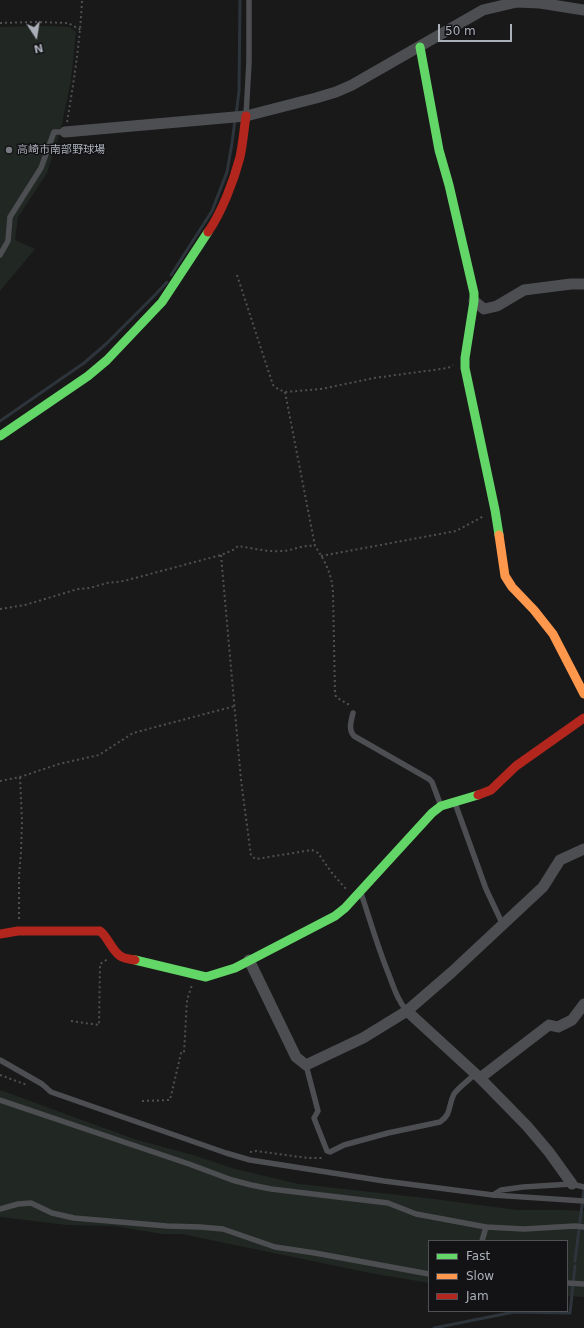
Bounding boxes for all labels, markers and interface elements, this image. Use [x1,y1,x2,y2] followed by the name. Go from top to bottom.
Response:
[16,16,56,56] north arrow
[440,16,514,42] scale bar
[445,24,476,38] text: 50 m
[33,41,44,56] text: N
[17,143,105,157] place label: 高崎市南部野球場
[4,145,14,155] marker: 高崎市南部野球場
[428,1240,568,1312] legend
[466,1249,490,1263] text: Fast
[466,1269,494,1283] text: Slow
[466,1289,489,1303] text: Jam

